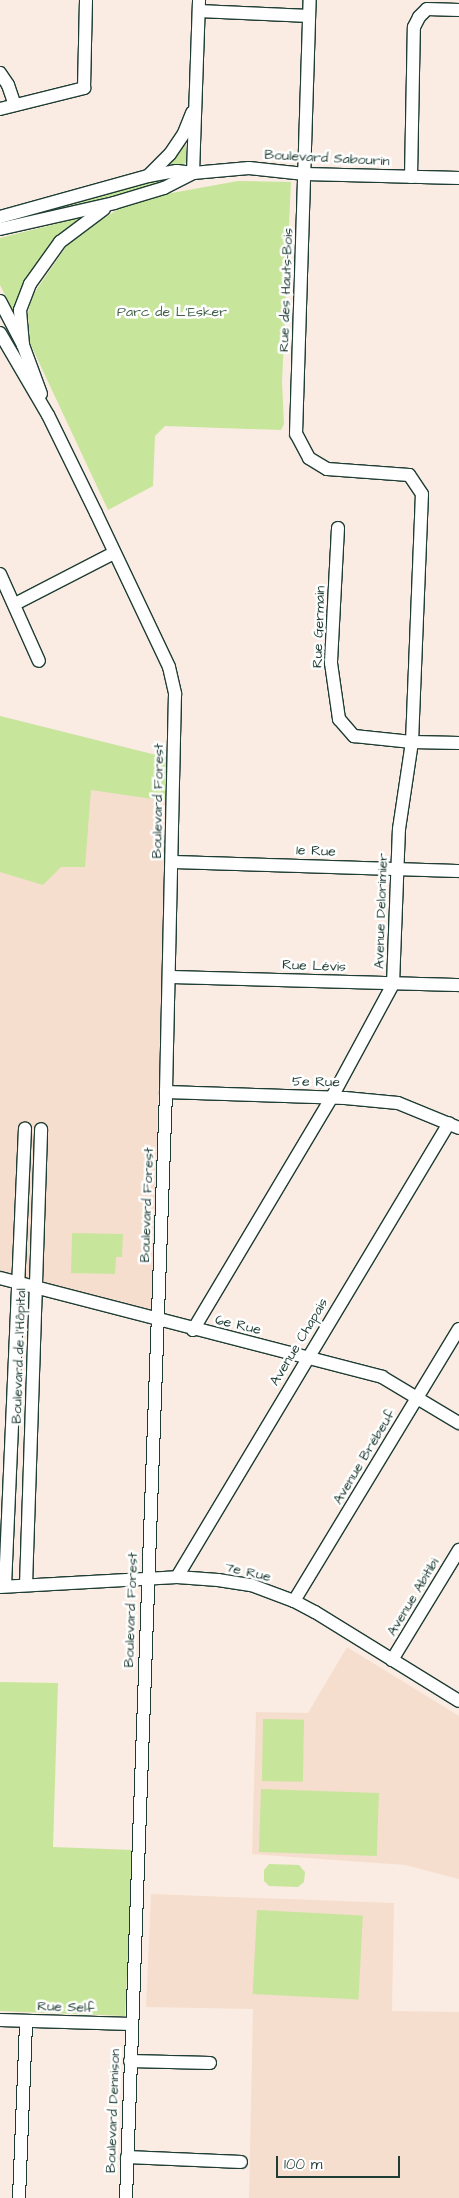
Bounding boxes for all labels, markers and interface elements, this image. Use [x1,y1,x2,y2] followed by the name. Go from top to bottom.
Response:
[264,146,390,170] street label: Boulevard Sabourin
[275,228,297,352] street label: Rue des Hauts-Bois
[117,304,227,320] park label: Parc de L'Esker
[309,586,329,668] street label: Rue Germain
[149,743,167,859] street label: Boulevard Forest
[296,842,336,860] street label: 1e Rue
[371,853,391,969] street label: Avenue Delorimier
[282,956,346,976] street label: Rue Lévis
[292,1073,340,1091] street label: 5e Rue
[137,1147,157,1263] street label: Boulevard Forest
[8,1288,30,1424] street label: Boulevard de l'Hôpital
[266,1295,332,1389] street label: Avenue Chapais
[213,1312,263,1338] street label: 6e Rue
[329,1407,399,1507] street label: Avenue Brébeuf
[121,1552,141,1668] street label: Boulevard Forest
[383,1555,443,1639] street label: Avenue Abitibi
[223,1559,273,1585] street label: 7e Rue
[37,1998,95,2016] street label: Rue Self
[102,2049,124,2173] street label: Boulevard Dennison
[279,2146,403,2178] scale bar
[284,2154,323,2175] text: 100 m

